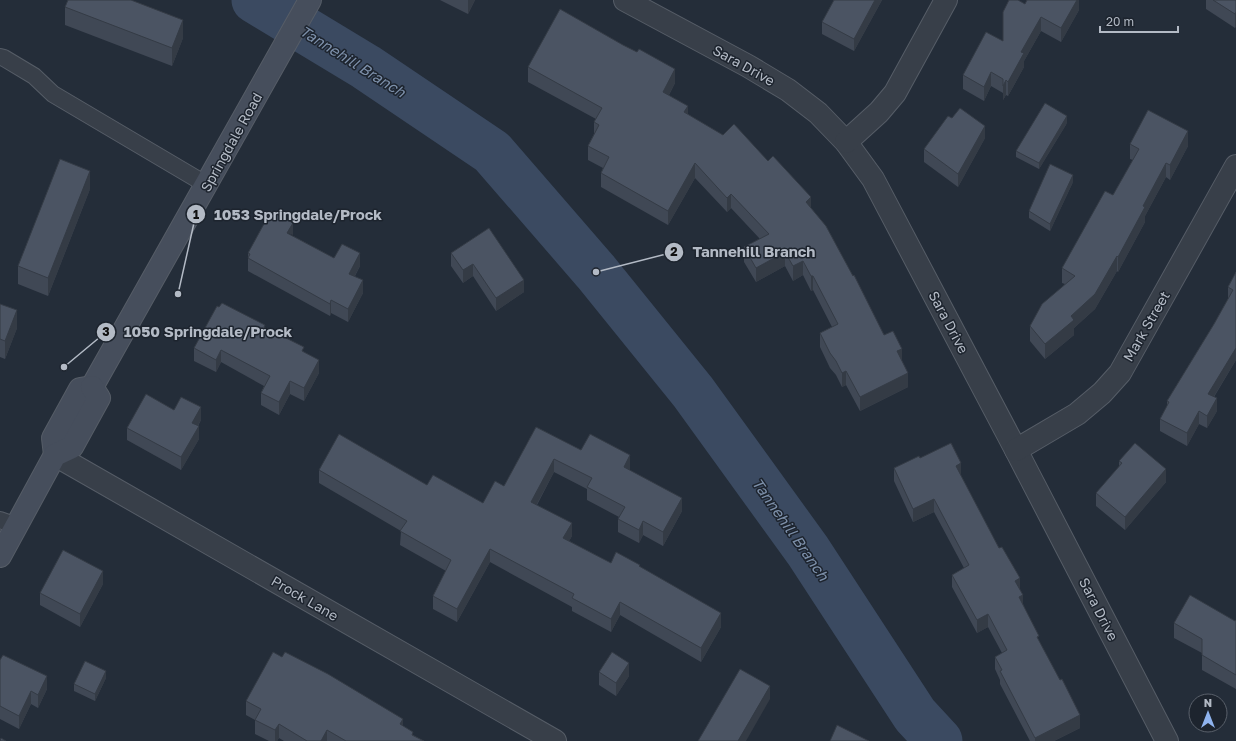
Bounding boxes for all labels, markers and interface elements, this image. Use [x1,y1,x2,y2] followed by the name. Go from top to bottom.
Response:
[1100,8,1178,34] scale bar
[1106,14,1134,29] text: 20 m
[297,21,410,101] water label: Tannehill Branch
[710,41,778,89] street label: Sara Drive
[197,89,265,195] street label: Springdale Road
[186,201,390,228] callout: 1053 Springdale/Prock
[214,205,382,223] text: 1053 Springdale/Prock
[193,207,199,222] text: 1
[664,238,823,265] callout: Tannehill Branch
[693,242,815,260] text: Tannehill Branch
[670,244,678,259] text: 2
[925,288,973,356] street label: Sara Drive
[1119,288,1173,364] street label: Mark Street
[96,318,300,345] callout: 1050 Springdale/Prock
[124,322,293,340] text: 1050 Springdale/Prock
[102,324,110,339] text: 3
[749,474,834,584] water label: Tannehill Branch
[268,572,342,624] street label: Prock Lane
[1076,575,1122,643] street label: Sara Drive
[1188,693,1228,733] north arrow
[1204,696,1212,709] text: N

